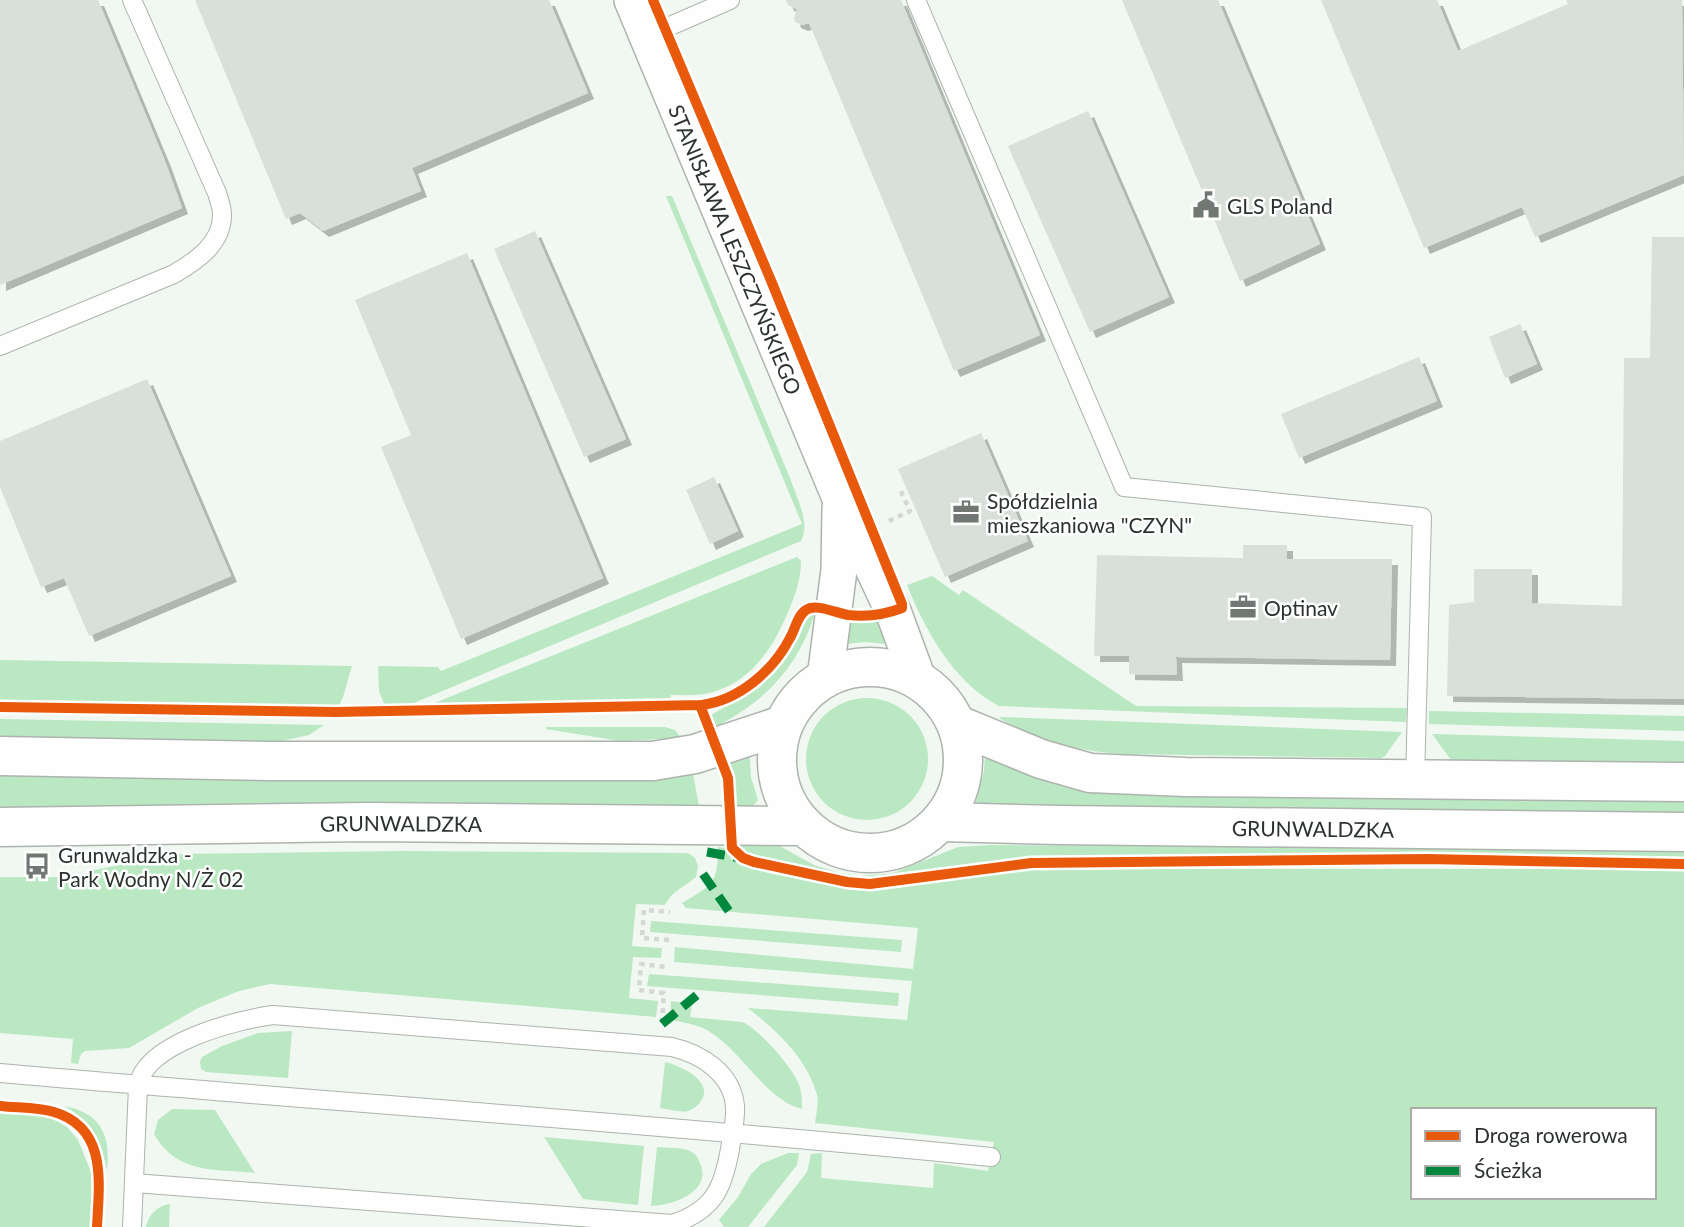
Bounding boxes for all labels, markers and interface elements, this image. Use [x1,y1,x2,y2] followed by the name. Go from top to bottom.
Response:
[664,101,808,398] street label: STANISŁAWA LESZCZYŃSKIEGO
[1191,190,1221,220] public building icon: GLS Poland
[1227,193,1333,218] place label: GLS Poland
[987,488,1192,537] place label: Spółdzielnia mieszkaniowa "CZYN"
[951,497,981,527] office icon: Spółdzielnia mieszkaniowa "CZYN"
[1228,592,1258,622] office icon: Optinav
[1264,595,1338,620] place label: Optinav
[320,809,483,836] street label: GRUNWALDZKA
[1232,814,1395,841] street label: GRUNWALDZKA
[58,842,243,891] place label: Grunwaldzka - Park Wodny N/Ż 02
[22,851,52,881] bus stop icon: Grunwaldzka - Park Wodny N/Ż 02
[1411,1108,1656,1199] legend
[1474,1122,1628,1147] text: Droga rowerowa
[1474,1157,1542,1182] text: Ścieżka

